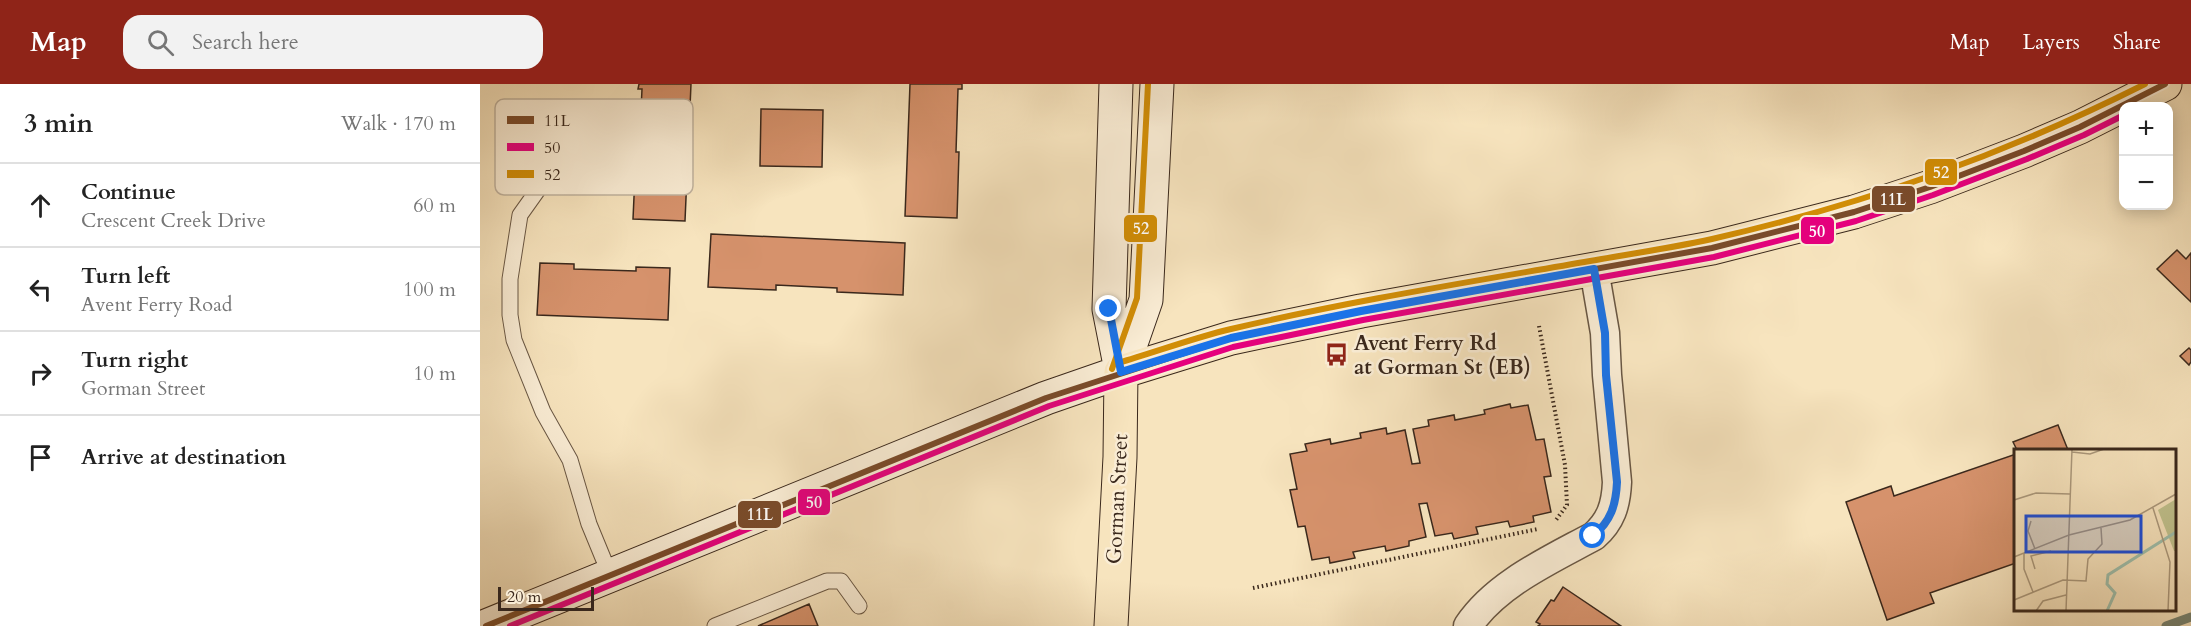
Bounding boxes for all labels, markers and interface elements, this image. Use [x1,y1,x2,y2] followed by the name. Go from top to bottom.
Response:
[123,15,543,69] search box
[30,23,87,61] text: Map
[144,26,177,59] icon: search
[192,27,299,57] text: Search here
[1950,28,1990,57] text: Map
[2023,28,2080,57] text: Layers
[2113,28,2161,57] text: Share
[495,99,693,195] legend
[2119,102,2173,210] map controls
[2119,102,2173,156] button: +
[24,106,93,141] text: 3 min
[341,110,456,137] text: Walk · 170 m
[544,110,570,132] text: 11L
[544,137,560,159] text: 50
[2119,156,2173,210] button: −
[1924,158,1958,186] line badge: 52
[1933,162,1949,184] text: 52
[544,164,560,186] text: 52
[81,177,176,207] text: Continue
[1871,185,1916,213] line badge: 11L
[24,189,57,222] icon: ahead
[1880,189,1907,211] text: 11L
[413,192,456,219] text: 60 m
[81,207,266,234] text: Crescent Creek Drive
[1123,214,1158,243] line badge: 52
[1800,216,1835,245] line badge: 50
[1133,218,1149,240] text: 52
[1809,221,1825,243] text: 50
[81,261,170,291] text: Turn left
[24,273,57,306] icon: left
[403,276,456,303] text: 100 m
[81,291,232,318] text: Avent Ferry Road
[1095,295,1121,321] route end
[1354,329,1531,382] place label: Avent Ferry Rd at Gorman St (EB)
[1323,342,1349,368] bus stop icon: Avent Ferry Rd at Gorman St (EB)
[81,345,188,375] text: Turn right
[24,357,57,390] icon: right
[413,360,456,387] text: 10 m
[81,375,205,402] text: Gorman Street
[1100,433,1135,565] street label: Gorman Street
[24,441,57,474] icon: arrive
[81,442,286,472] text: Arrive at destination
[2014,449,2176,611] inset map
[797,488,831,516] line badge: 50
[806,492,822,514] text: 50
[737,500,782,529] line badge: 11L
[747,504,774,526] text: 11L
[1579,522,1605,548] route start
[498,584,594,612] scale bar
[507,586,541,608] text: 20 m

